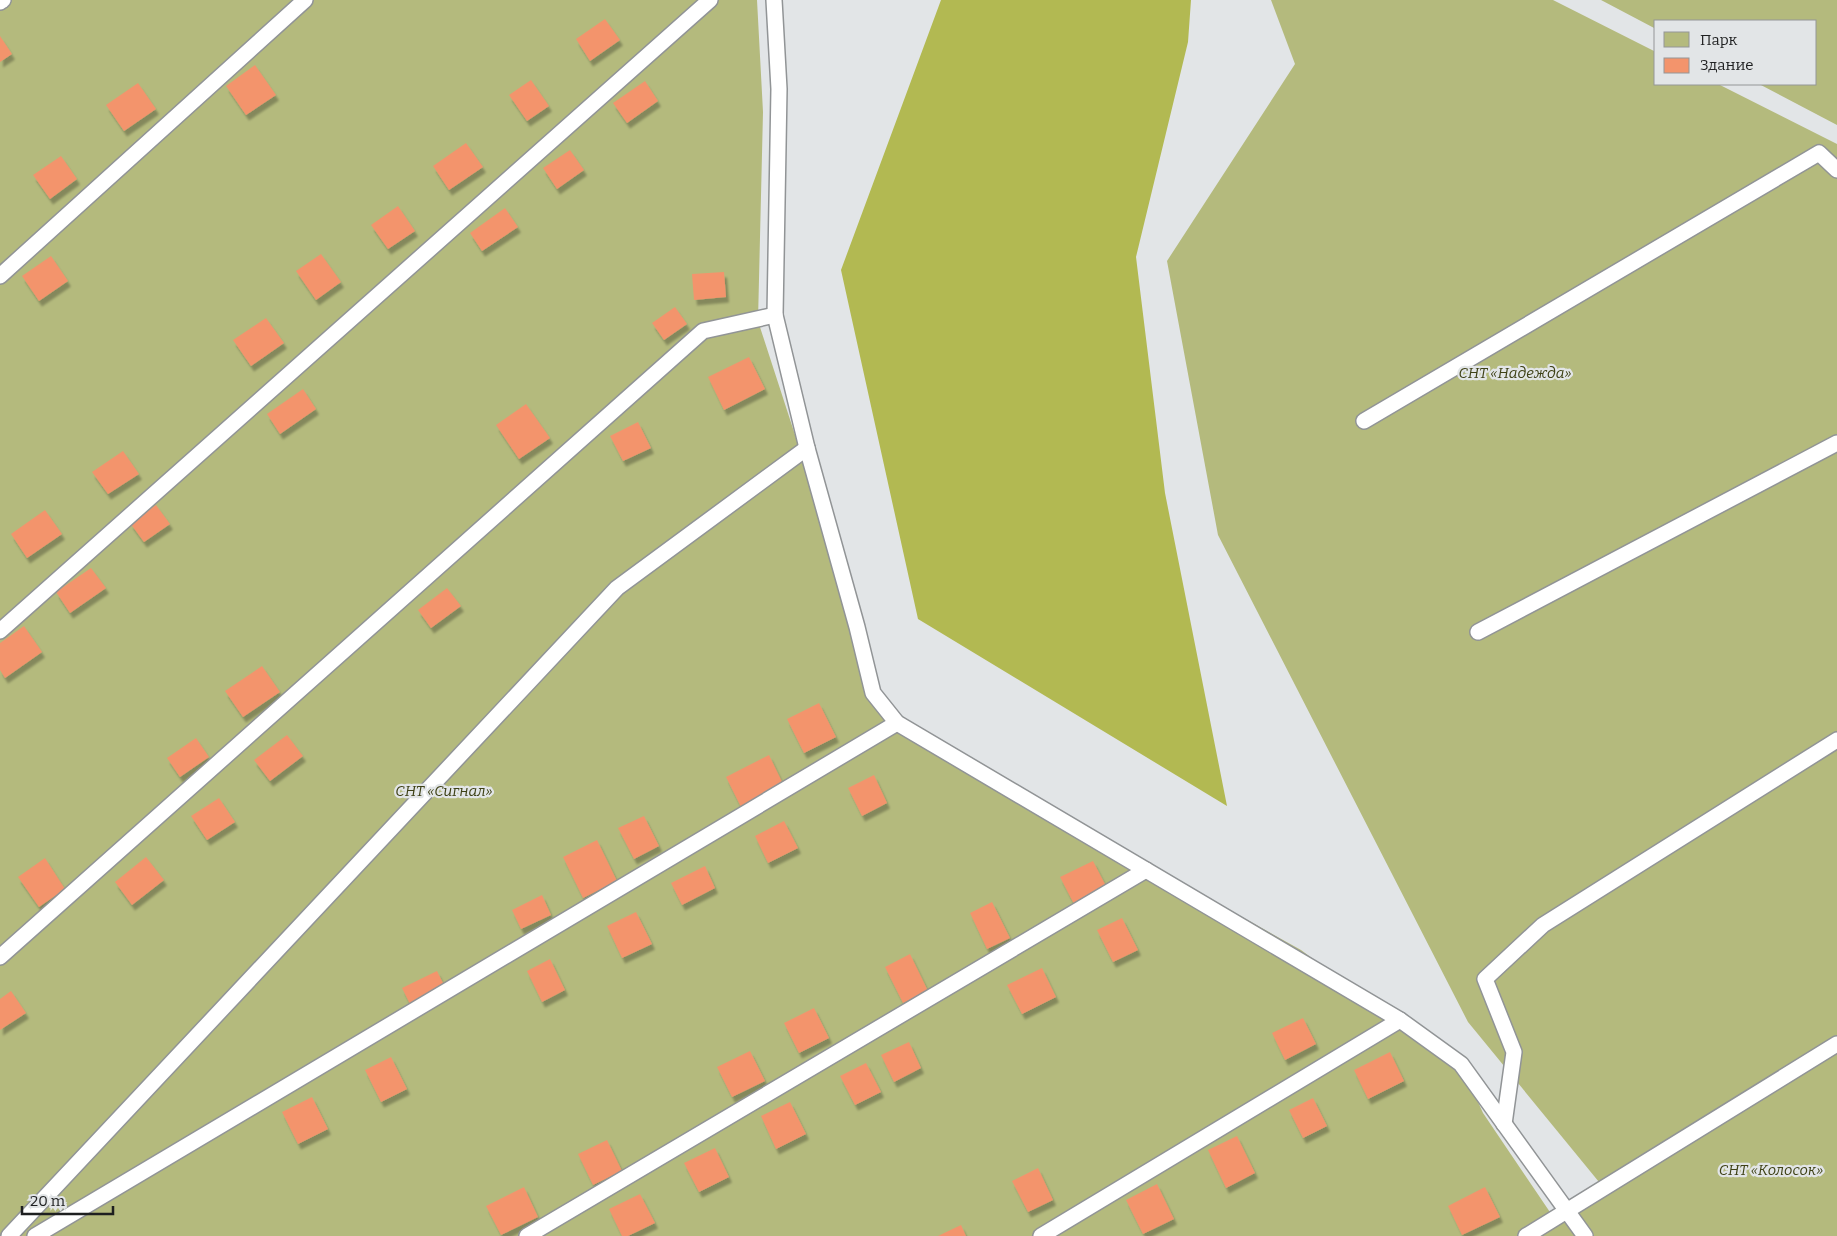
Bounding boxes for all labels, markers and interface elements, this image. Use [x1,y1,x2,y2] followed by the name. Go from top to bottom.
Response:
[1654,20,1817,85] legend
[1700,31,1738,49] text: Парк
[1700,56,1754,74] text: Здание
[1458,364,1572,382] park label: СНТ «Надежда»
[395,782,493,800] park label: СНТ «Сигнал»
[1719,1161,1823,1179] park label: СНТ «Колосок»
[22,1184,114,1216] scale bar
[30,1192,66,1210] text: 20 m

